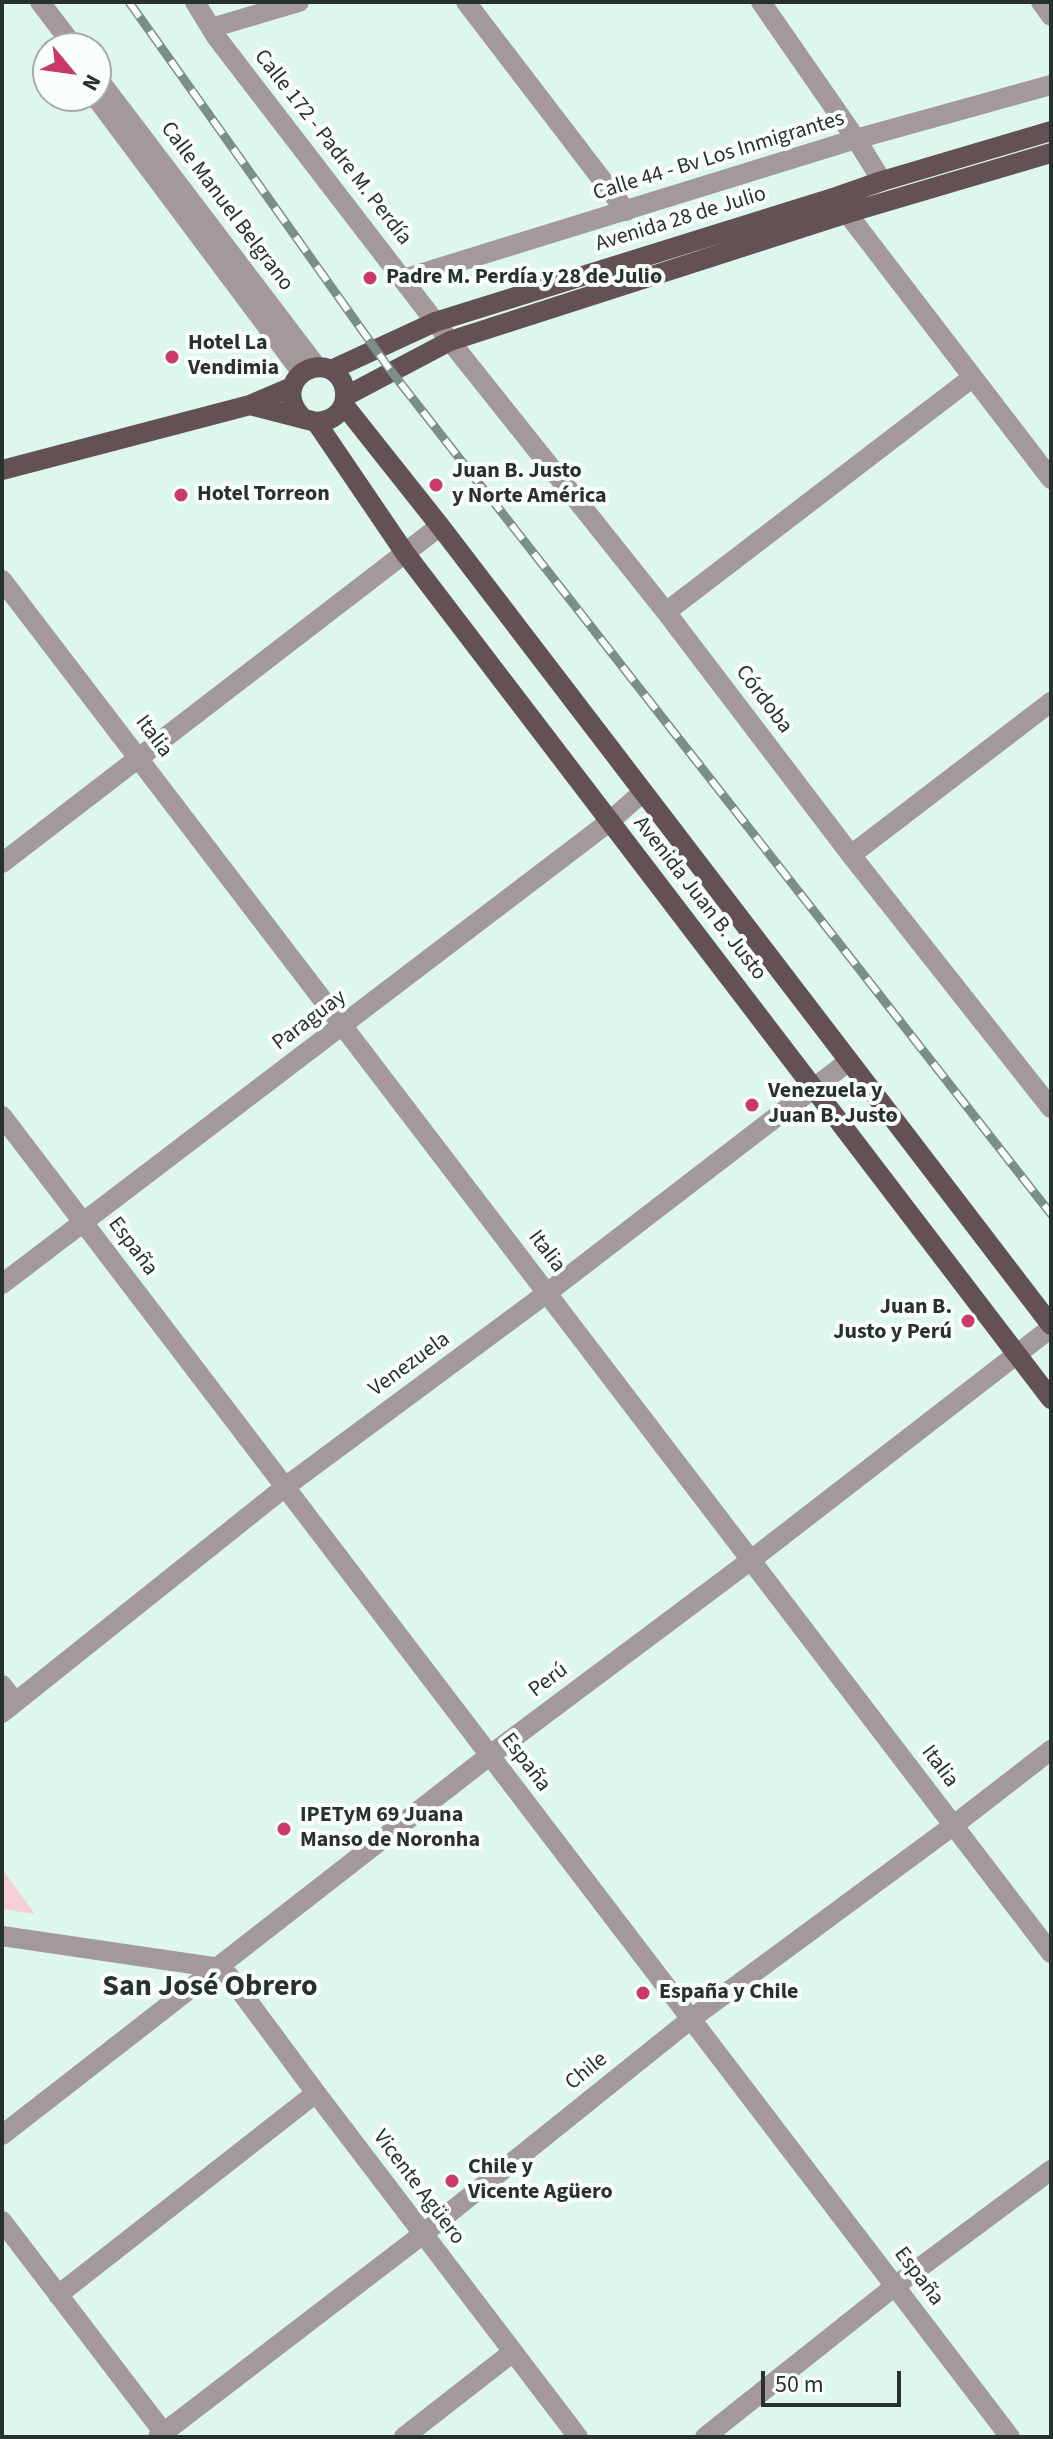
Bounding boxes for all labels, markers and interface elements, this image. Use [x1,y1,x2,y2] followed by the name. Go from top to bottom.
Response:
[32,32,112,112] north arrow
[247,45,417,251] street label: Calle 172 - Padre M. Perdía
[74,68,109,97] text: N
[590,106,848,208] street label: Calle 44 - Bv Los Inmigrantes
[154,117,298,297] street label: Calle Manuel Belgrano
[592,181,770,259] street label: Avenida 28 de Julio
[386,265,662,291] place label: Padre M. Perdía y 28 de Julio
[361,269,379,287] marker: Padre M. Perdía y 28 de Julio
[188,331,279,382] place label: Hotel La Vendimia
[163,348,181,366] marker: Hotel La Vendimia
[452,459,607,510] place label: Juan B. Justo y Norte América
[427,476,445,494] marker: Juan B. Justo y Norte América
[197,482,330,508] place label: Hotel Torreon
[172,486,190,504] marker: Hotel Torreon
[729,661,797,739] street label: Córdoba
[129,711,177,763] street label: Italia
[627,812,771,986] street label: Avenida Juan B. Justo
[268,985,352,1057] street label: Paraguay
[768,1079,898,1130] place label: Venezuela y Juan B. Justo
[743,1096,761,1114] marker: Venezuela y Juan B. Justo
[101,1212,163,1282] street label: España
[522,1226,570,1278] street label: Italia
[833,1295,952,1346] place label: Juan B. Justo y Perú
[959,1312,977,1330] marker: Juan B. Justo y Perú
[364,1327,456,1403] street label: Venezuela
[524,1658,574,1704] street label: Perú
[494,1728,556,1798] street label: España
[915,1741,963,1793] street label: Italia
[300,1803,480,1854] place label: IPETyM 69 Juana Manso de Noronha
[275,1820,293,1838] marker: IPETyM 69 Juana Manso de Noronha
[102,1970,318,2006] district label: San José Obrero
[659,1980,798,2006] place label: España y Chile
[634,1984,652,2002] marker: España y Chile
[561,2047,613,2097] street label: Chile
[366,2125,470,2251] street label: Vicente Agüero
[468,2155,613,2206] place label: Chile y Vicente Agüero
[443,2172,461,2190] marker: Chile y Vicente Agüero
[887,2242,949,2312] street label: España
[765,2355,905,2405] scale bar
[775,2367,824,2402] text: 50 m

